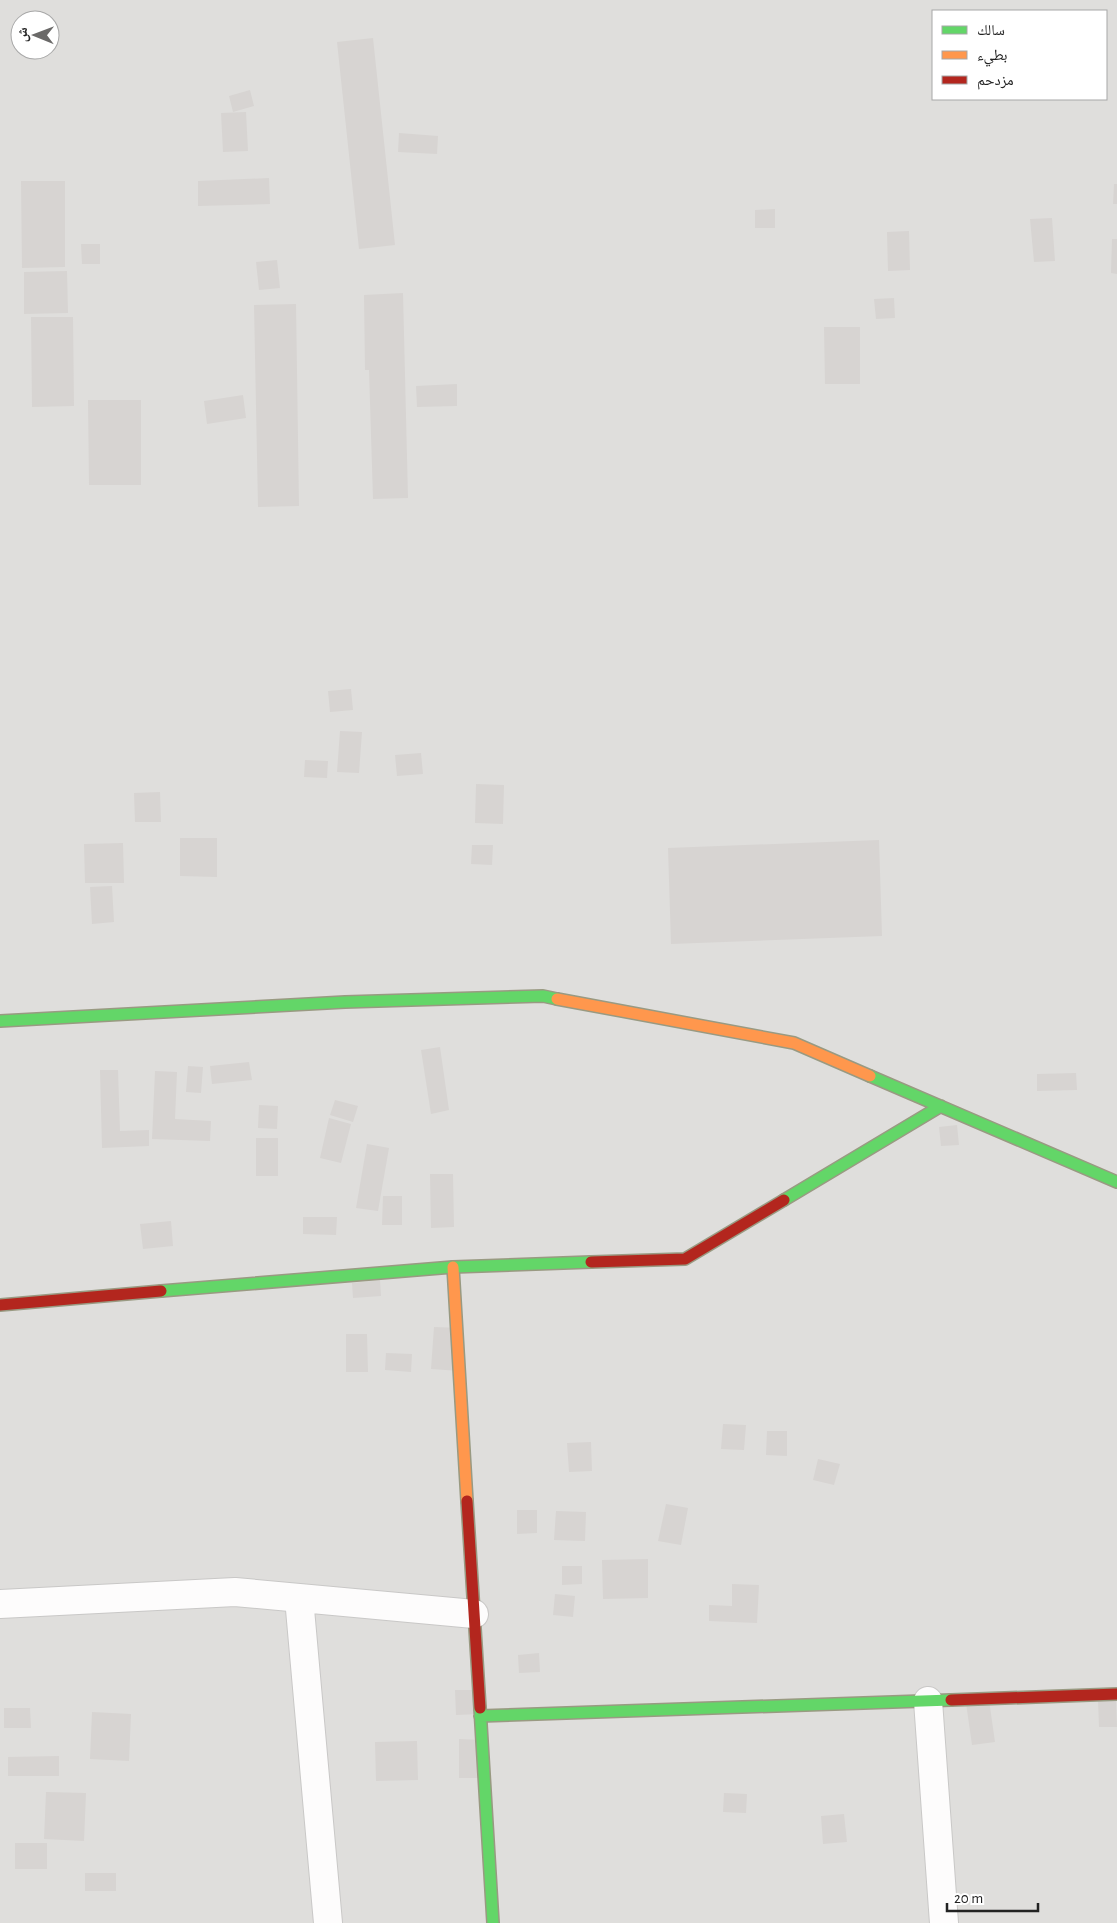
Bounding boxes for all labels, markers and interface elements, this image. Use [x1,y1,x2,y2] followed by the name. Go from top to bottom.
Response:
[10,10,60,60] north arrow
[932,10,1107,100] legend
[977,23,1005,38] text: سالك
[16,27,31,42] text: ش
[977,48,1007,67] text: بطيء
[977,73,1014,90] text: مزدحم
[947,1880,1038,1912] scale bar
[954,1891,983,1906] text: 20 m

